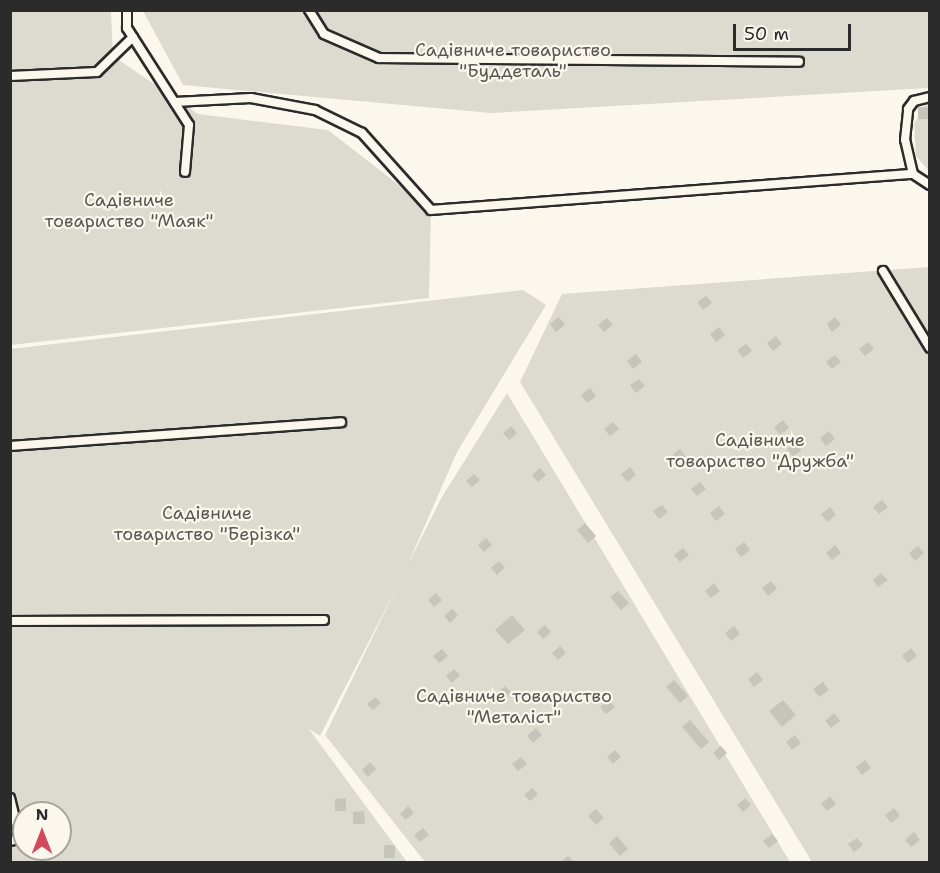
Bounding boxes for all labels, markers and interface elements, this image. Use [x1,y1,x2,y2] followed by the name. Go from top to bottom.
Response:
[736,12,854,50] scale bar
[744,22,789,46] text: 50 m
[415,40,611,82] park label: Садівниче товариство "Буддеталь"
[44,190,214,232] park label: Садівниче товариство "Маяк"
[666,430,854,472] park label: Садівниче товариство "Дружба"
[114,503,300,546] park label: Садівниче товариство "Берізка"
[416,686,612,728] park label: Садівниче товариство "Металіст"
[12,801,72,861] north arrow
[36,804,48,825] text: N

